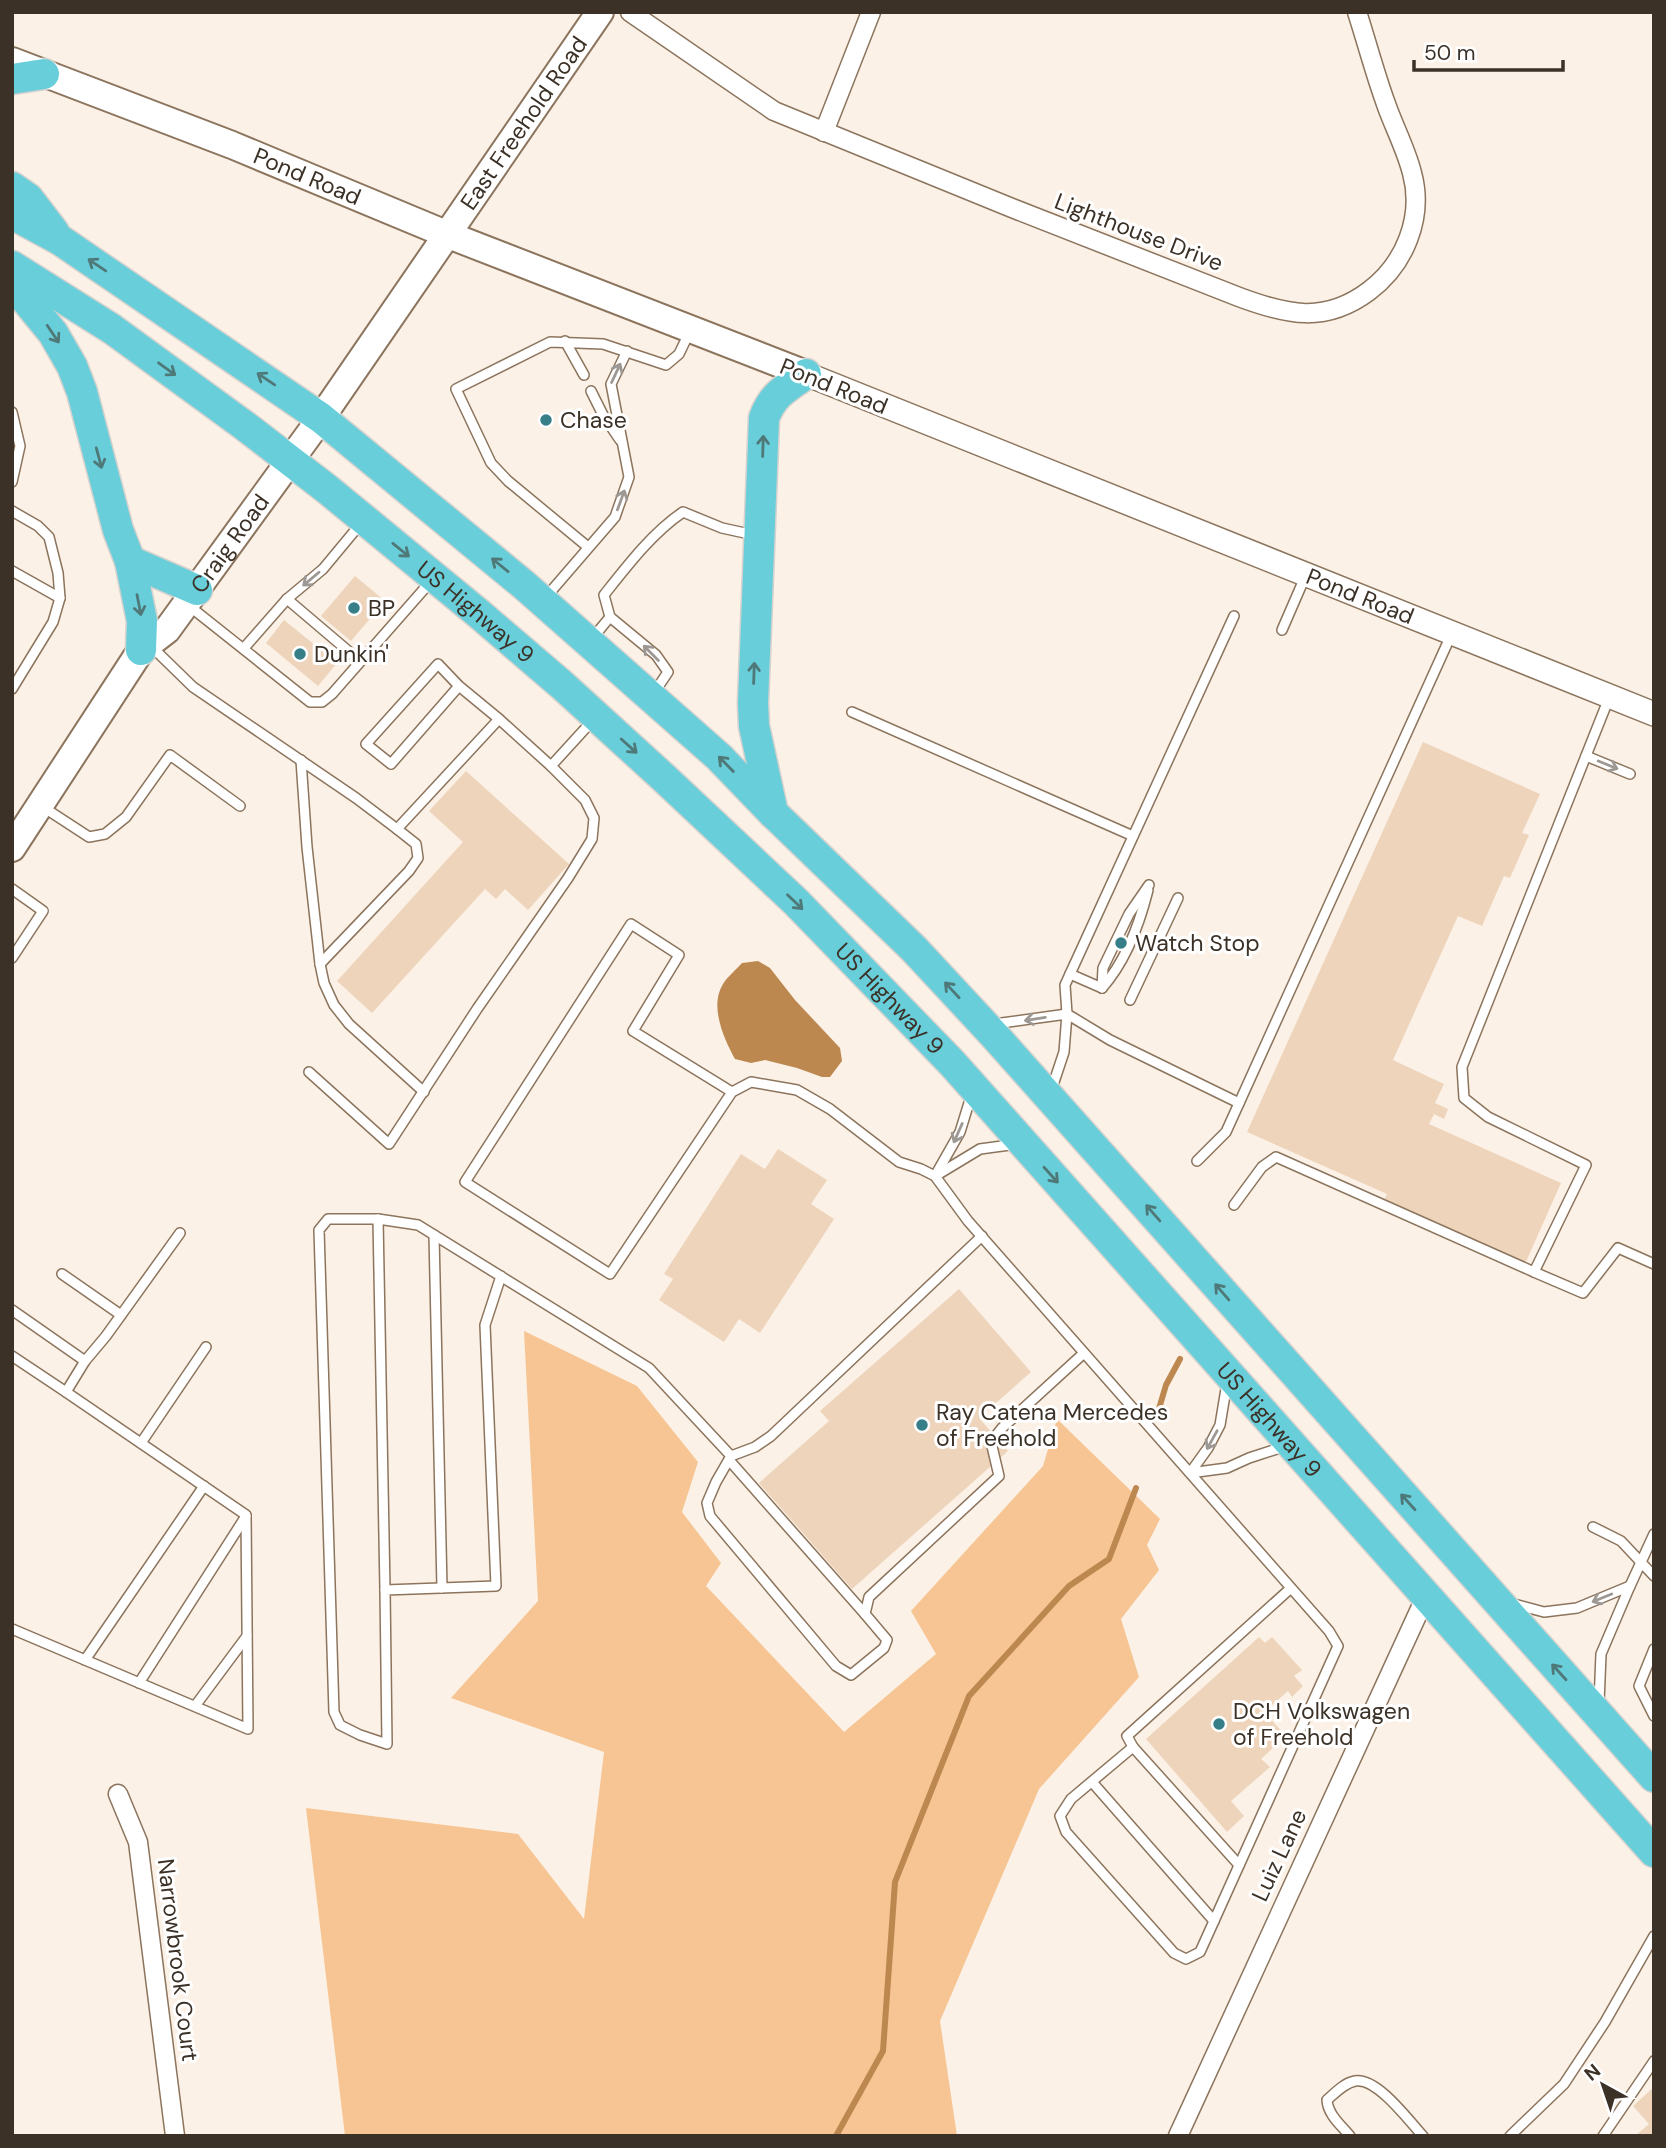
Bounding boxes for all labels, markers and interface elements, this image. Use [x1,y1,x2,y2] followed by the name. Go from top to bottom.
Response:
[1414,28,1563,72] scale bar
[453,30,594,216] street label: East Freehold Road
[1424,39,1475,67] text: 50 m
[249,141,365,212] street label: Pond Road
[1051,186,1227,278] street label: Lighthouse Drive
[88,258,107,273] one-way arrow
[46,324,60,343] one-way arrow
[776,351,892,421] street label: Pond Road
[157,362,176,376] one-way arrow
[610,363,623,384] one-way arrow
[256,372,276,386] one-way arrow
[560,405,627,435] place label: Chase
[538,412,554,428] marker: Chase
[756,435,769,458] one-way arrow
[93,446,106,469] one-way arrow
[184,488,276,599] street label: Craig Road
[616,490,628,512] one-way arrow
[392,542,410,558] one-way arrow
[411,554,541,670] street label: US Highway 9
[492,557,510,573] one-way arrow
[1302,561,1418,631] street label: Pond Road
[302,571,320,587] one-way arrow
[132,593,146,616] one-way arrow
[368,593,395,623] place label: BP
[346,600,362,616] marker: BP
[314,639,389,669] place label: Dunkin'
[643,644,660,661] one-way arrow
[292,646,308,662] marker: Dunkin'
[747,662,760,685] one-way arrow
[620,738,637,755] one-way arrow
[718,756,735,773] one-way arrow
[1596,760,1618,773] one-way arrow
[786,893,803,910] one-way arrow
[1135,928,1260,958] place label: Watch Stop
[1113,935,1129,951] marker: Watch Stop
[829,936,951,1061] street label: US Highway 9
[943,982,960,999] one-way arrow
[1024,1013,1047,1026] one-way arrow
[951,1122,964,1143] one-way arrow
[1043,1166,1059,1184] one-way arrow
[1145,1205,1161,1223] one-way arrow
[1214,1283,1230,1301] one-way arrow
[1210,1356,1329,1484] street label: US Highway 9
[936,1397,1168,1453] place label: Ray Catena Mercedes of Freehold
[914,1417,930,1433] marker: Ray Catena Mercedes of Freehold
[1205,1429,1219,1449] one-way arrow
[1400,1493,1416,1511] one-way arrow
[1591,1592,1613,1605] one-way arrow
[1552,1663,1568,1681] one-way arrow
[1233,1696,1410,1752] place label: DCH Volkswagen of Freehold
[1211,1716,1227,1732] marker: DCH Volkswagen of Freehold
[1245,1804,1313,1906] street label: Luiz Lane
[151,1857,205,2063] street label: Narrowbrook Court
[1568,2050,1638,2120] north arrow
[1579,2058,1606,2086] text: N

